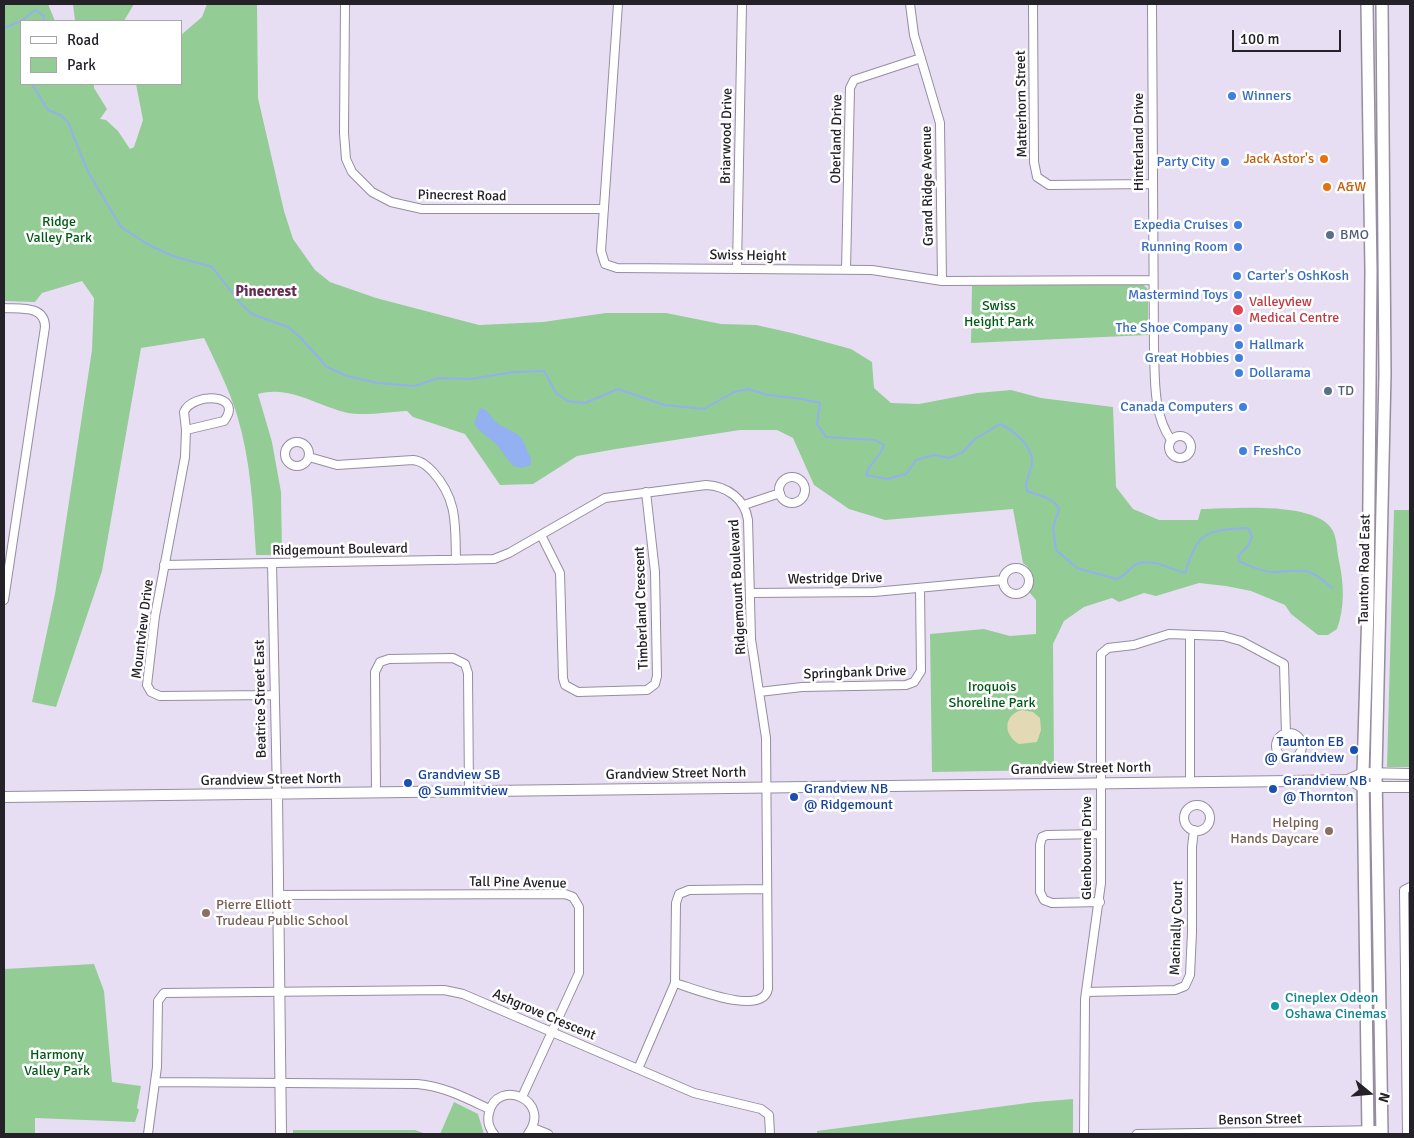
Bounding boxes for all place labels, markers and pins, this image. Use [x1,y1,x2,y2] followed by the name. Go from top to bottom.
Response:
[1242,88,1291,104] place label: Winners
[1226,90,1238,102] marker: Winners
[1243,151,1314,167] place label: Jack Astor's
[1318,153,1330,165] marker: Jack Astor's
[1157,154,1215,170] place label: Party City
[1219,156,1231,168] marker: Party City
[1337,179,1366,195] place label: A&W
[1321,181,1333,193] marker: A&W
[1134,217,1228,233] place label: Expedia Cruises
[1232,219,1244,231] marker: Expedia Cruises
[1340,227,1369,243] place label: BMO
[1324,229,1336,241] marker: BMO
[1141,239,1228,255] place label: Running Room
[1232,241,1244,253] marker: Running Room
[1247,268,1349,284] place label: Carter's OshKosh
[1231,270,1243,282] marker: Carter's OshKosh
[1128,287,1228,303] place label: Mastermind Toys
[1232,289,1244,301] marker: Mastermind Toys
[1249,294,1339,326] place label: Valleyview Medical Centre
[1231,303,1245,317] marker: Valleyview Medical Centre
[1115,320,1228,336] place label: The Shoe Company
[1232,322,1244,334] marker: The Shoe Company
[1249,337,1304,353] place label: Hallmark
[1233,339,1245,351] marker: Hallmark
[1145,350,1229,366] place label: Great Hobbies
[1233,352,1245,364] marker: Great Hobbies
[1249,365,1311,381] place label: Dollarama
[1233,367,1245,379] marker: Dollarama
[1338,383,1354,399] place label: TD
[1322,385,1334,397] marker: TD
[1120,399,1233,415] place label: Canada Computers
[1237,401,1249,413] marker: Canada Computers
[1253,443,1301,459] place label: FreshCo
[1237,445,1249,457] marker: FreshCo
[1264,734,1344,766] place label: Taunton EB @ Grandview
[1348,744,1360,756] marker: Taunton EB @ Grandview
[418,767,508,800] place label: Grandview SB @ Summitview
[1283,773,1367,806] place label: Grandview NB @ Thornton
[402,777,414,789] marker: Grandview SB @ Summitview
[804,781,893,814] place label: Grandview NB @ Ridgemount
[1267,783,1279,795] marker: Grandview NB @ Thornton
[788,791,800,803] marker: Grandview NB @ Ridgemount
[1230,815,1319,848] place label: Helping Hands Daycare
[1323,825,1335,837] marker: Helping Hands Daycare
[216,897,348,930] place label: Pierre Elliott Trudeau Public School
[200,907,212,919] marker: Pierre Elliott Trudeau Public School
[1285,990,1386,1022] place label: Cineplex Odeon Oshawa Cinemas
[1269,1000,1281,1012] marker: Cineplex Odeon Oshawa Cinemas

